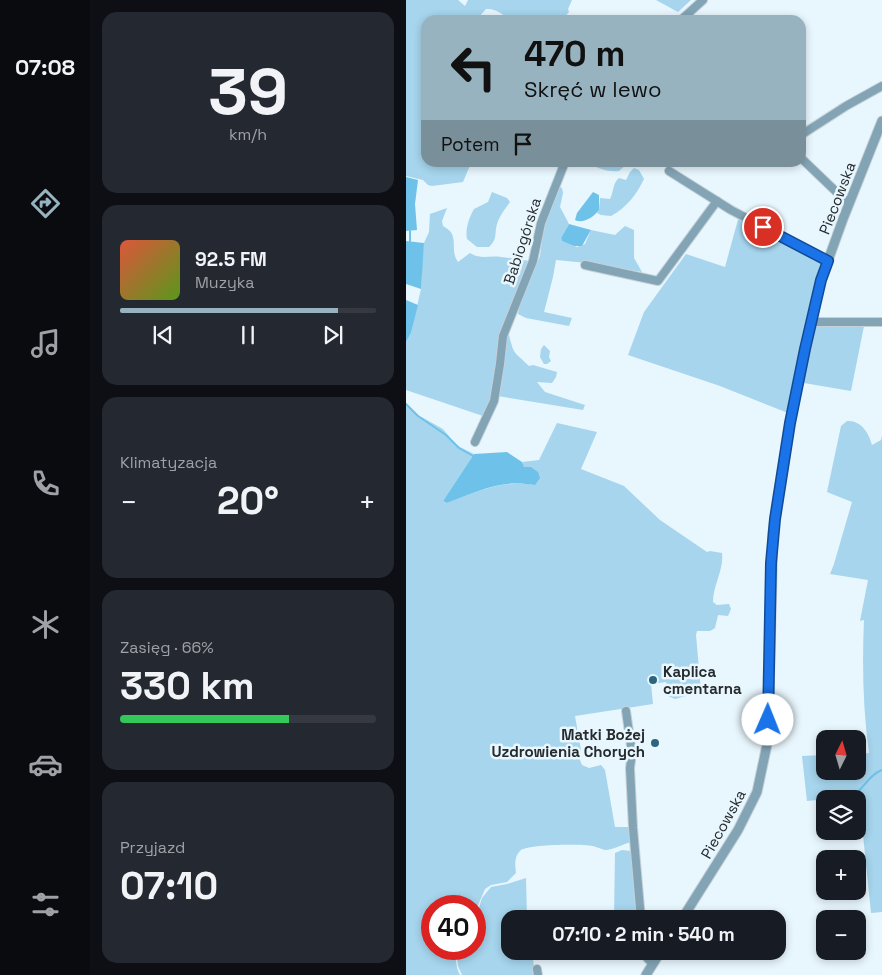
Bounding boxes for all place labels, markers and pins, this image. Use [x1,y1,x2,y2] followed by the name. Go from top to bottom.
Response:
[742,206,784,248] pin
[663,662,742,698] place label: Kaplica cmentarna
[647,674,659,686] marker: Kaplica cmentarna
[491,725,645,761] place label: Matki Bożej Uzdrowienia Chorych
[649,737,661,749] marker: Matki Bożej Uzdrowienia Chorych

